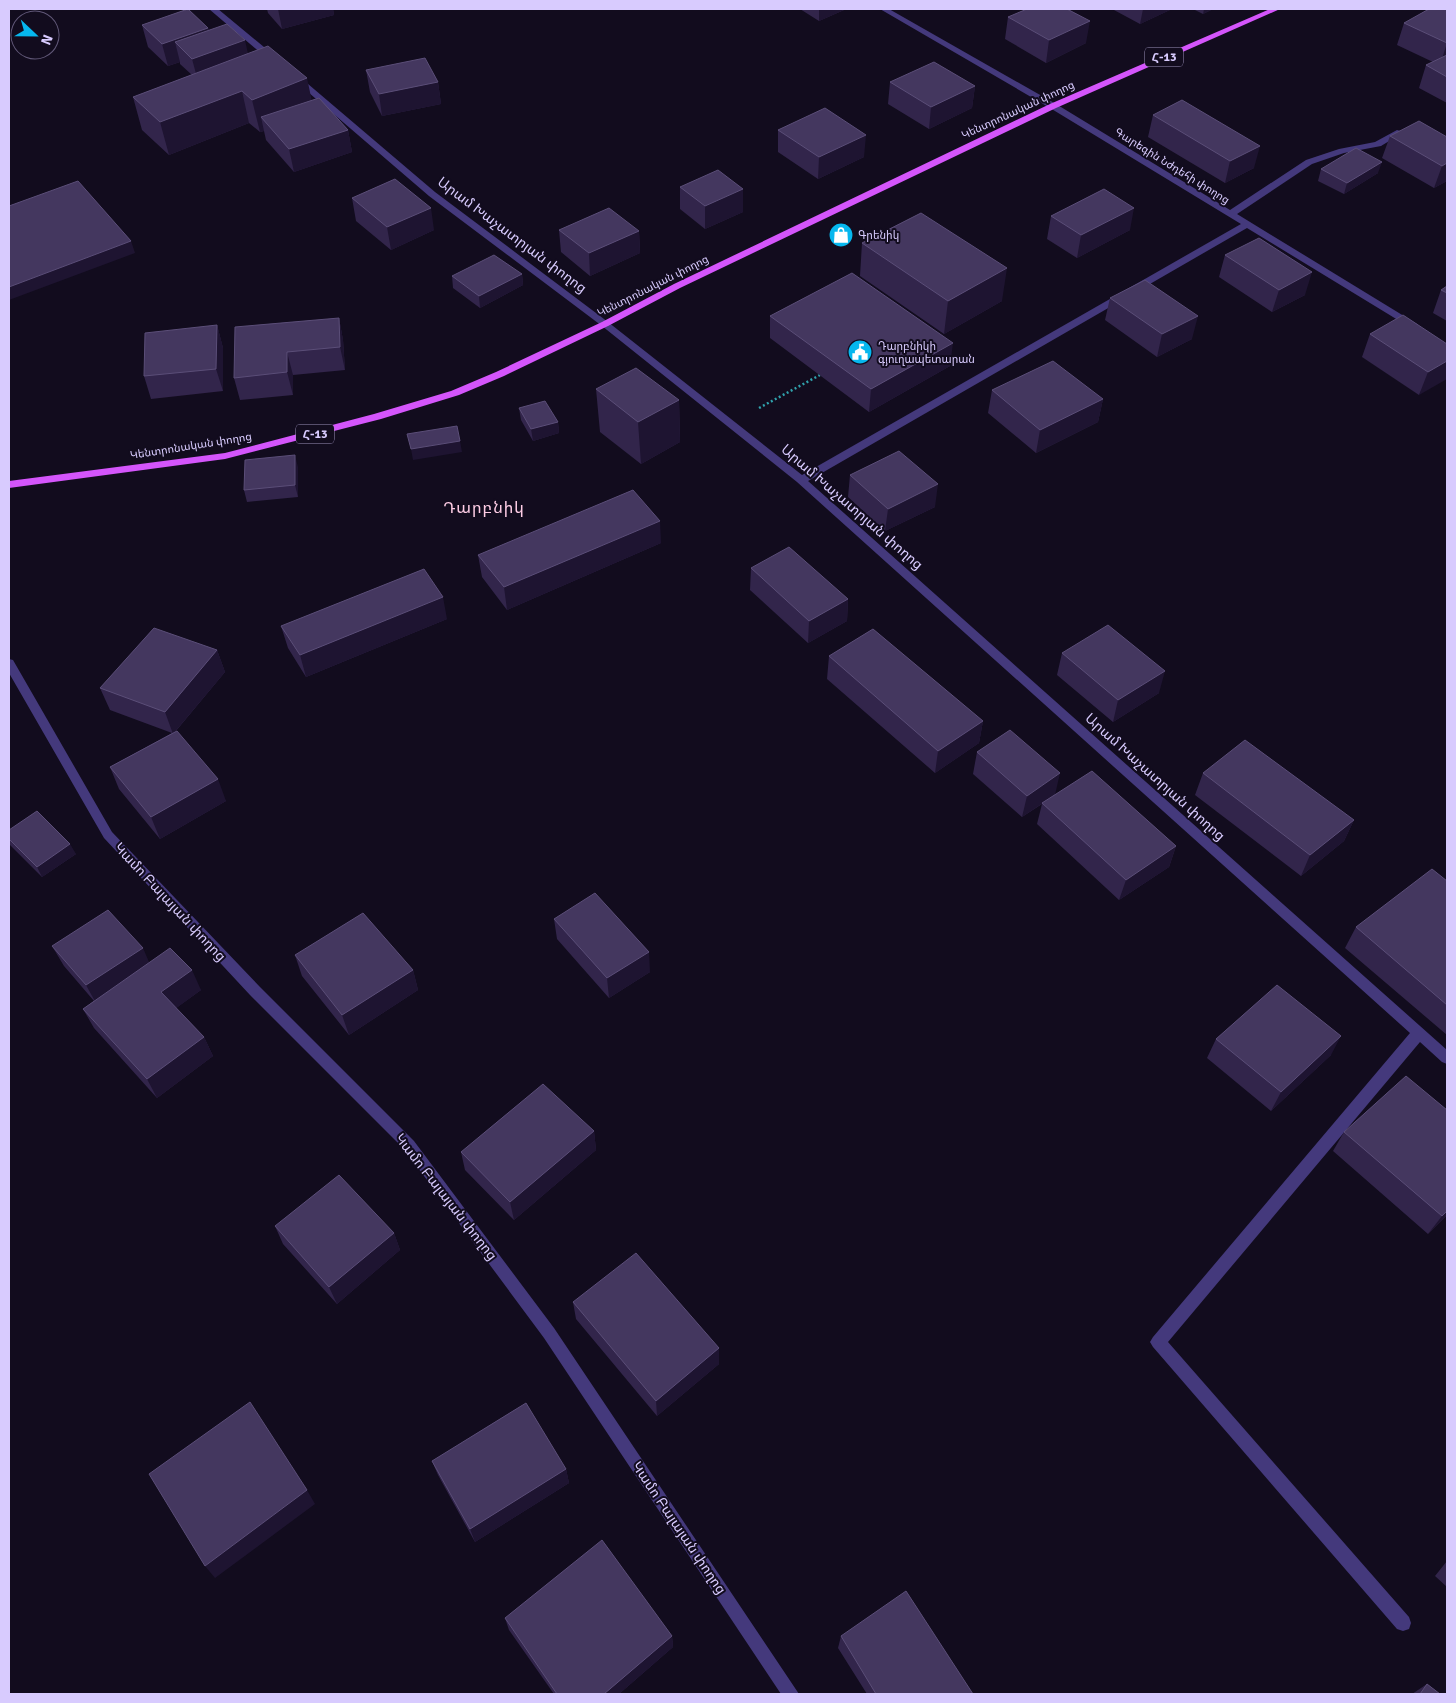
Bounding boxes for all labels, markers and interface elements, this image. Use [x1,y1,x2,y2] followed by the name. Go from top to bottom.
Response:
[10,10,60,60] north arrow
[37,32,56,47] text: N
[1145,48,1183,66] road number: Հ-13
[960,78,1076,142] street label: Կենտրոնական փողոց
[1112,125,1232,207] street label: Գարեգին Նժդեհի փողոց
[434,173,590,297] street label: Արամ Խաչատրյան փողոց
[828,222,854,248] shop icon: Գրենիկ
[858,229,899,242] place label: Գրենիկ
[595,252,711,320] street label: Կենտրոնական փողոց
[847,339,873,365] public building icon: Դարբնիկի գյուղապետարան
[878,340,975,366] place label: Դարբնիկի գյուղապետարան
[296,424,334,444] road number: Հ-13
[129,430,253,462] street label: Կենտրոնական փողոց
[778,441,926,573] street label: Արամ Խաչատրյան փողոց
[443,498,525,518] district label: Դարբնիկ
[1082,710,1228,844] street label: Արամ Խաչատրյան փողոց
[111,839,229,965] street label: Կամո Բալայան փողոց
[391,1130,501,1264] street label: Կամո Բալայան փողոց
[628,1459,730,1597] street label: Կամո Բալայան փողոց

